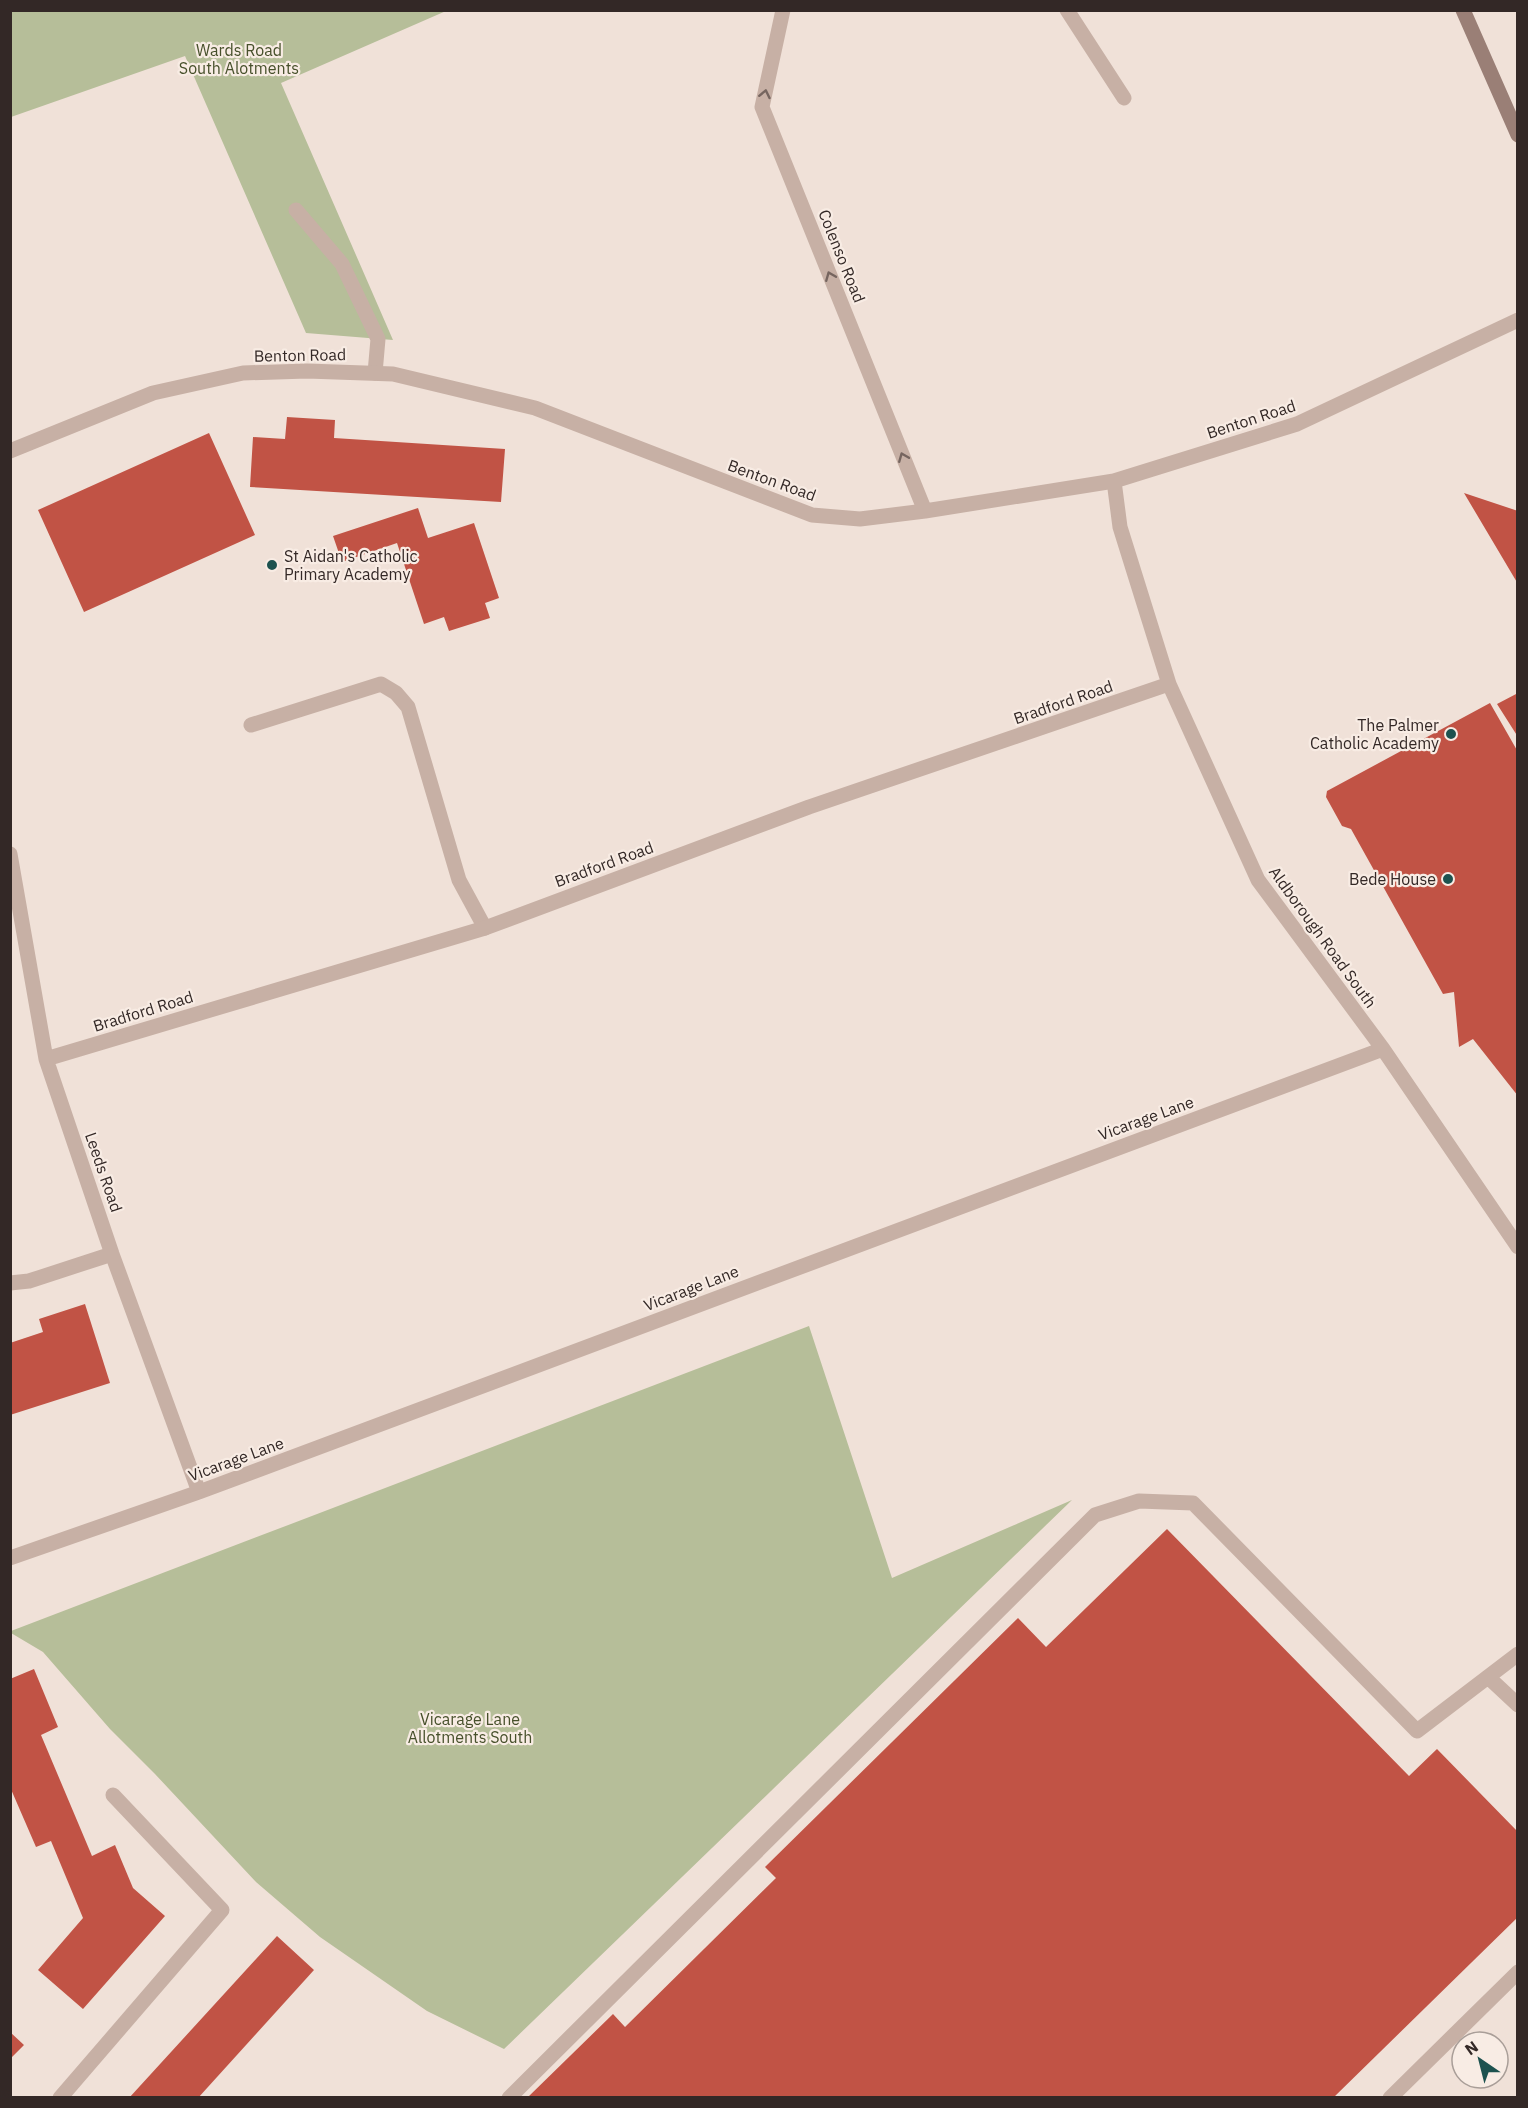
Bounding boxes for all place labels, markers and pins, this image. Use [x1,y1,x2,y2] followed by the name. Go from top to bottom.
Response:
[284,546,418,584] place label: St Aidan's Catholic Primary Academy
[265,558,279,572] marker: St Aidan's Catholic Primary Academy
[1310,715,1439,753] place label: The Palmer Catholic Academy
[1444,727,1458,741] marker: The Palmer Catholic Academy
[1349,869,1436,889] place label: Bede House
[1441,872,1455,886] marker: Bede House

